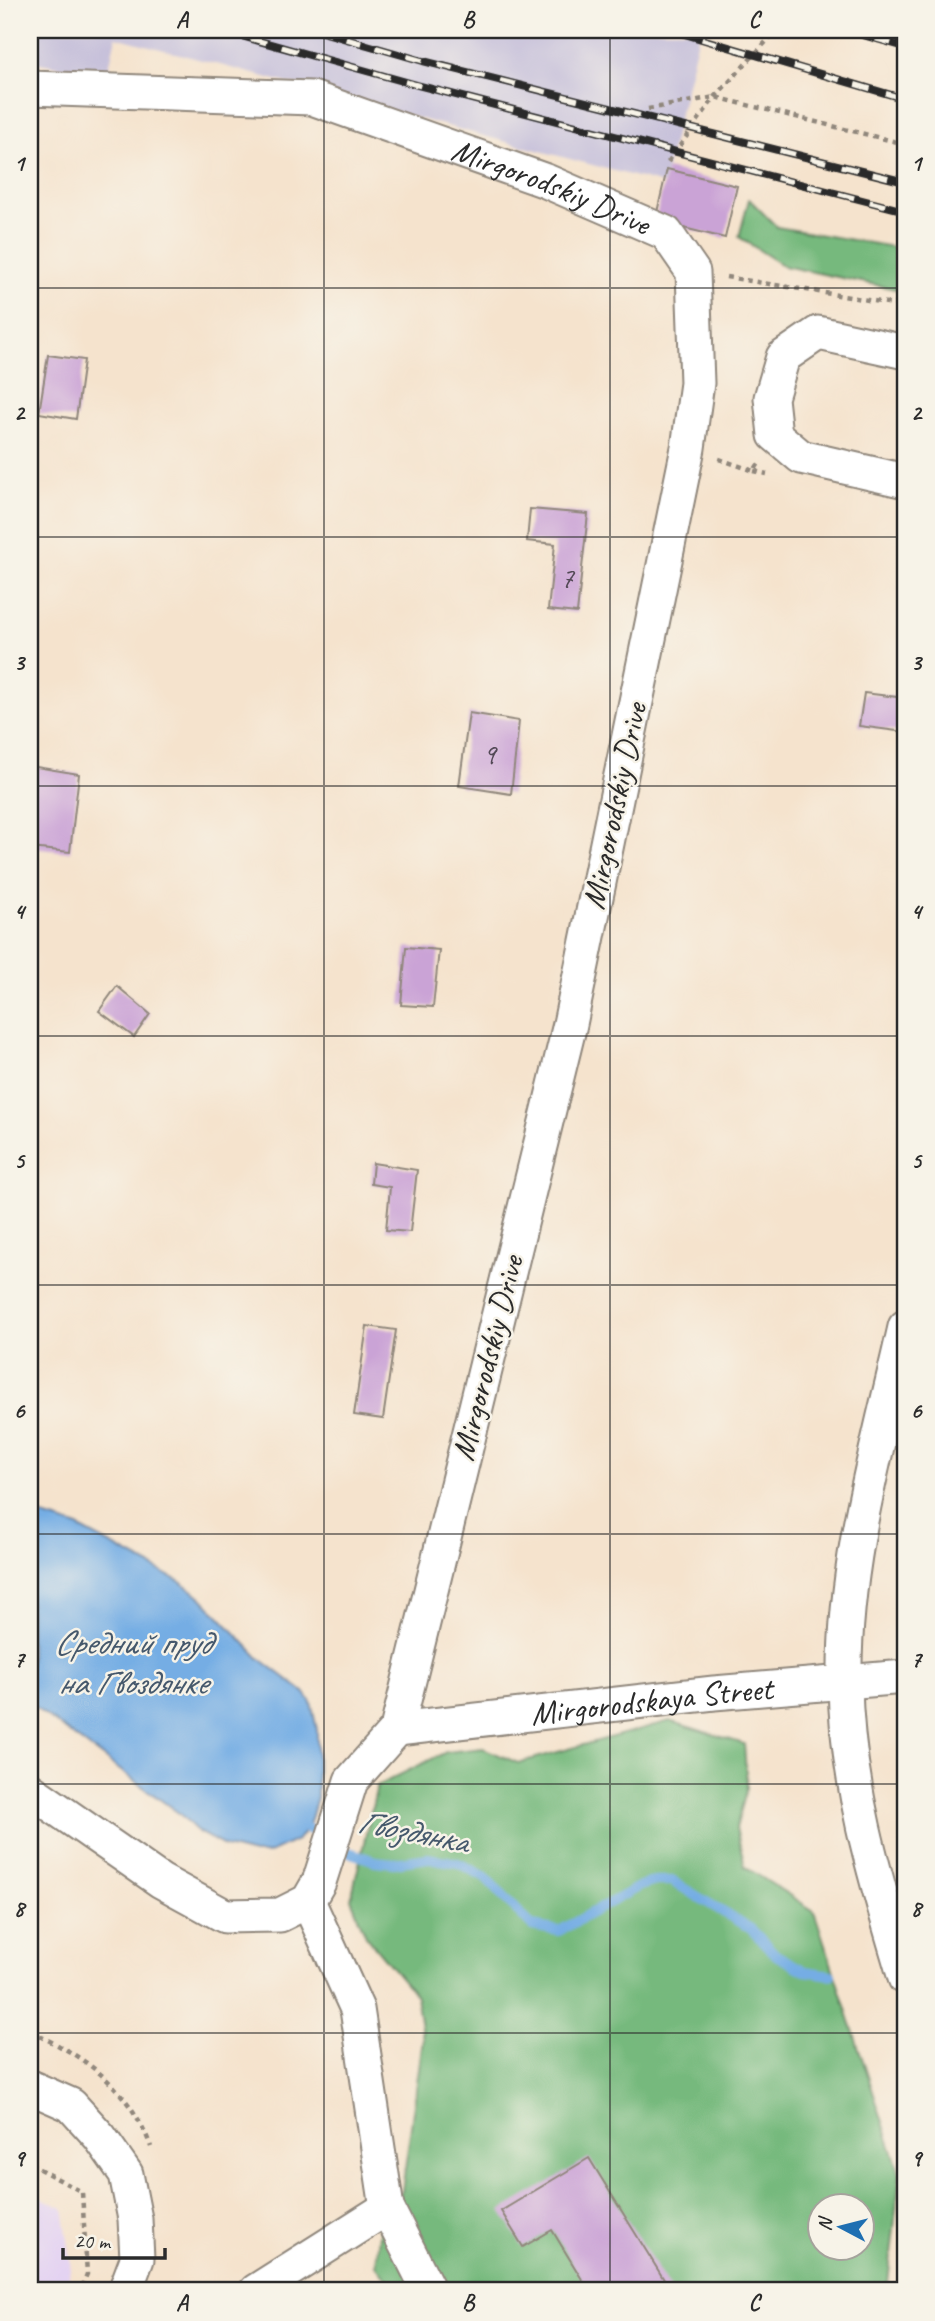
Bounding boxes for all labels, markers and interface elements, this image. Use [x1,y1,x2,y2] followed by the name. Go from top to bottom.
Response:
[176,5,190,34] text: A
[462,5,476,34] text: B
[749,5,763,34] text: C
[446,128,659,245] street label: Mirgorodskiy Drive
[14,149,27,178] text: 1
[911,149,924,178] text: 1
[14,398,27,427] text: 2
[911,398,924,427] text: 2
[560,558,575,596] house number: 7
[14,648,27,677] text: 3
[911,648,924,677] text: 3
[572,697,657,913] street label: Mirgorodskiy Drive
[482,735,498,773] house number: 9
[14,897,27,926] text: 4
[911,897,924,926] text: 4
[14,1146,26,1175] text: 5
[911,1146,923,1175] text: 5
[441,1249,533,1465] street label: Mirgorodskiy Drive
[14,1396,27,1425] text: 6
[911,1396,924,1425] text: 6
[54,1620,218,1705] water label: Средний пруд на Гвоздянке
[14,1645,27,1674] text: 7
[911,1645,924,1674] text: 7
[528,1667,777,1735] street label: Mirgorodskaya Street
[354,1798,475,1864] water label: Гвоздянка
[14,1894,27,1923] text: 8
[911,1894,924,1923] text: 8
[14,2144,27,2173] text: 9
[911,2144,924,2173] text: 9
[806,2192,876,2262] north arrow
[812,2215,838,2232] text: N
[63,2216,164,2260] scale bar
[74,2228,112,2254] text: 20 m
[176,2288,190,2317] text: A
[462,2288,476,2317] text: B
[749,2288,763,2317] text: C

